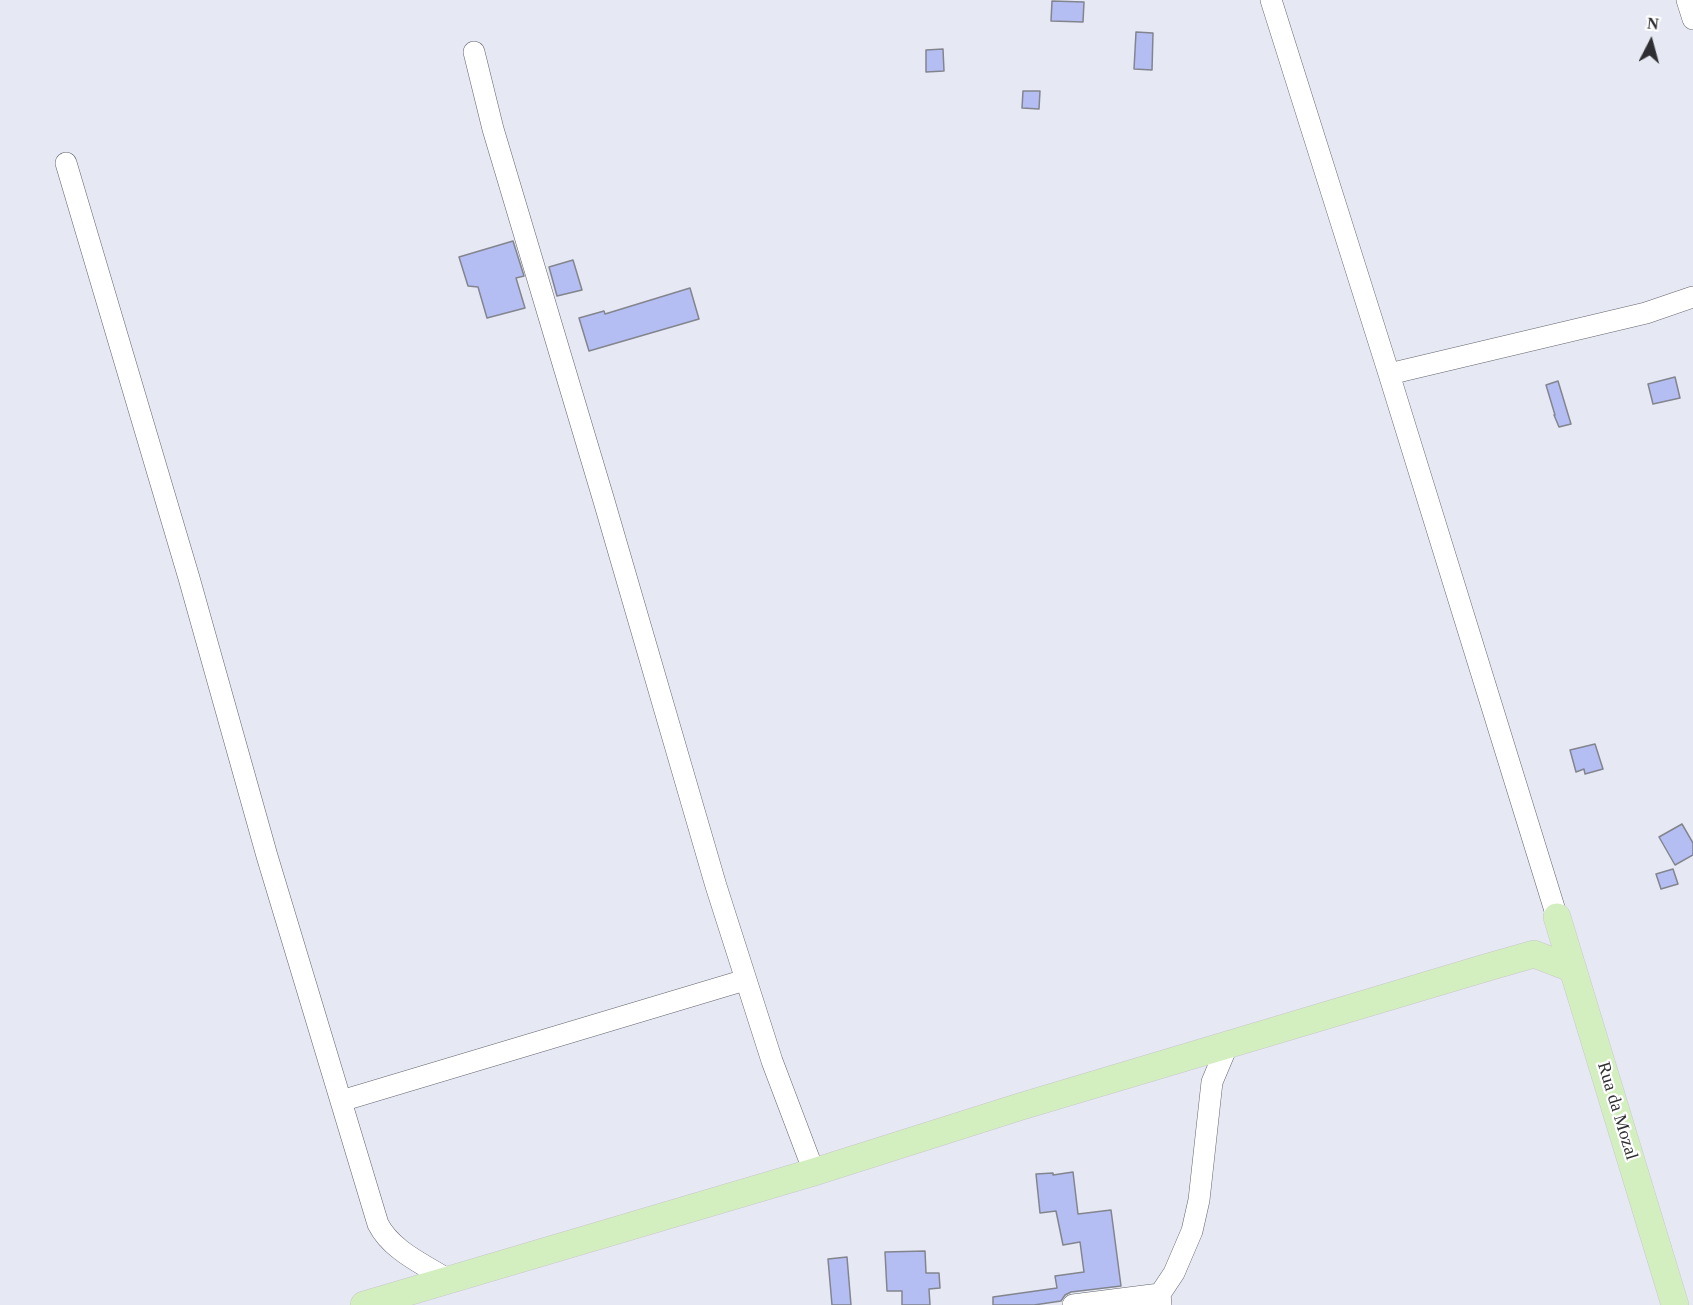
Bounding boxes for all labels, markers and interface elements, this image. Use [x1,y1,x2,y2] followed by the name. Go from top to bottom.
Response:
[1621,12,1681,72] north arrow
[1646,15,1660,33] text: N
[1592,1060,1642,1162] street label: Rua da Mozal

